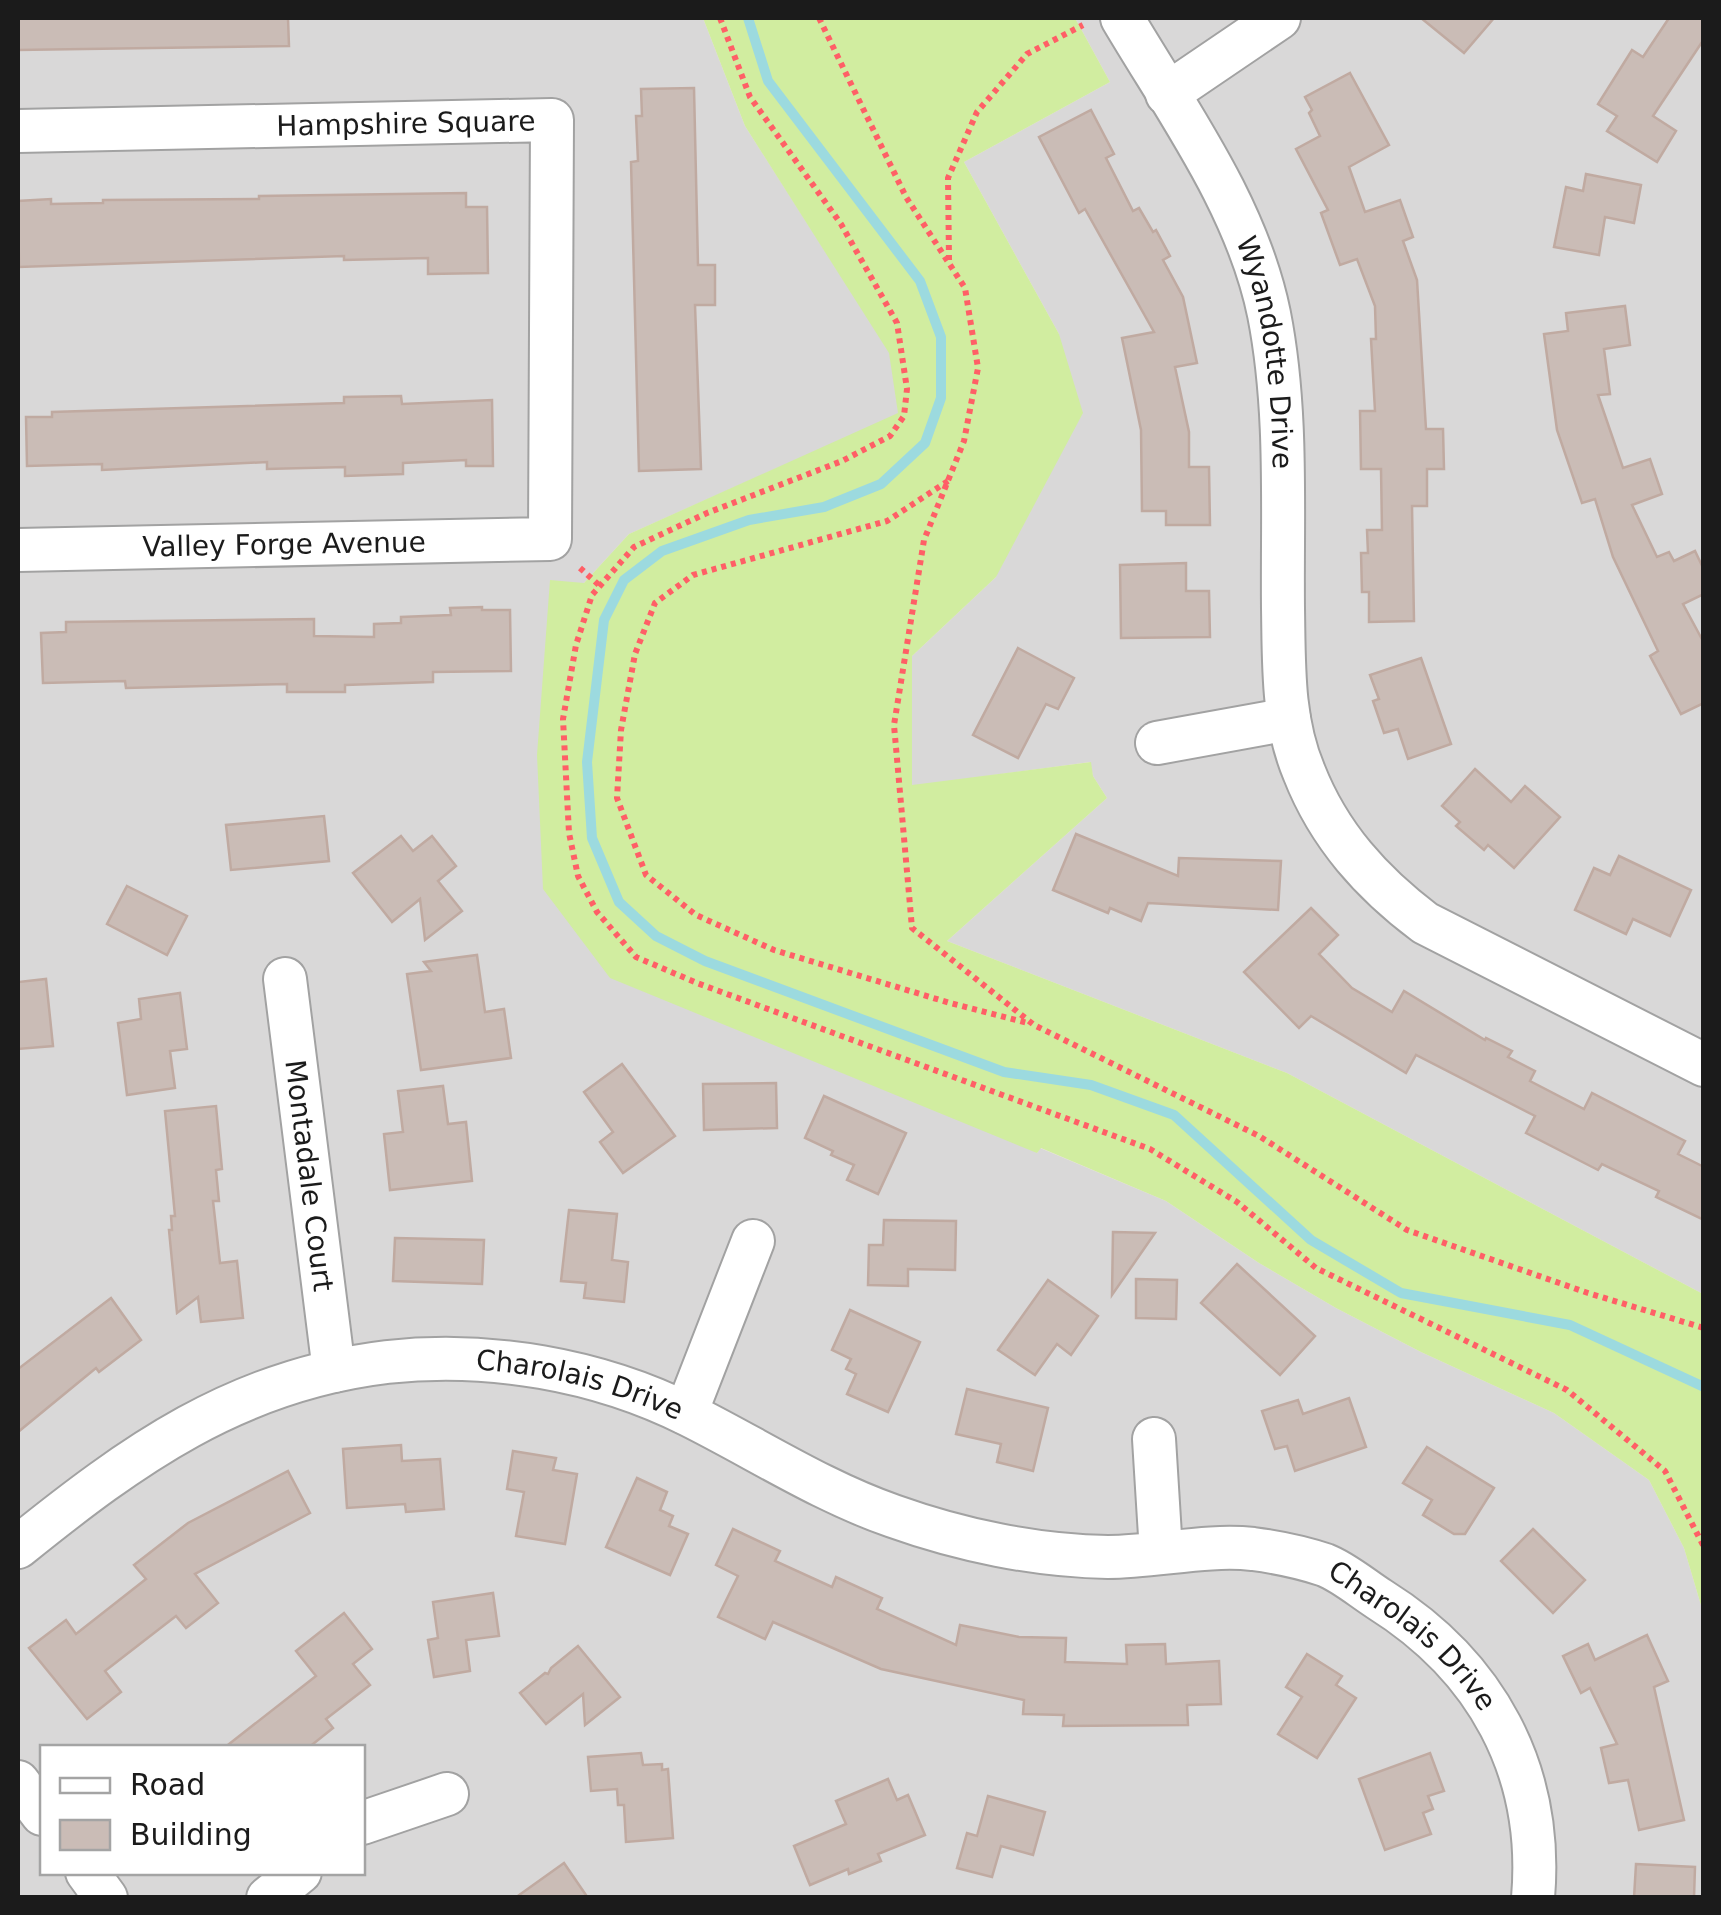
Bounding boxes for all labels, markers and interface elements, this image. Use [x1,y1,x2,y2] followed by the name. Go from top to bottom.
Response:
[276,104,536,143] street label: Hampshire Square
[1230,232,1299,469] street label: Wyandotte Drive
[142,526,426,563] street label: Valley Forge Avenue
[278,1058,340,1293] street label: Montadale Court
[475,1344,689,1427] street label: Charolais Drive
[1323,1554,1503,1717] street label: Charolais Drive
[40,1745,365,1875] legend
[130,1767,205,1802] text: Road
[130,1817,252,1852] text: Building

